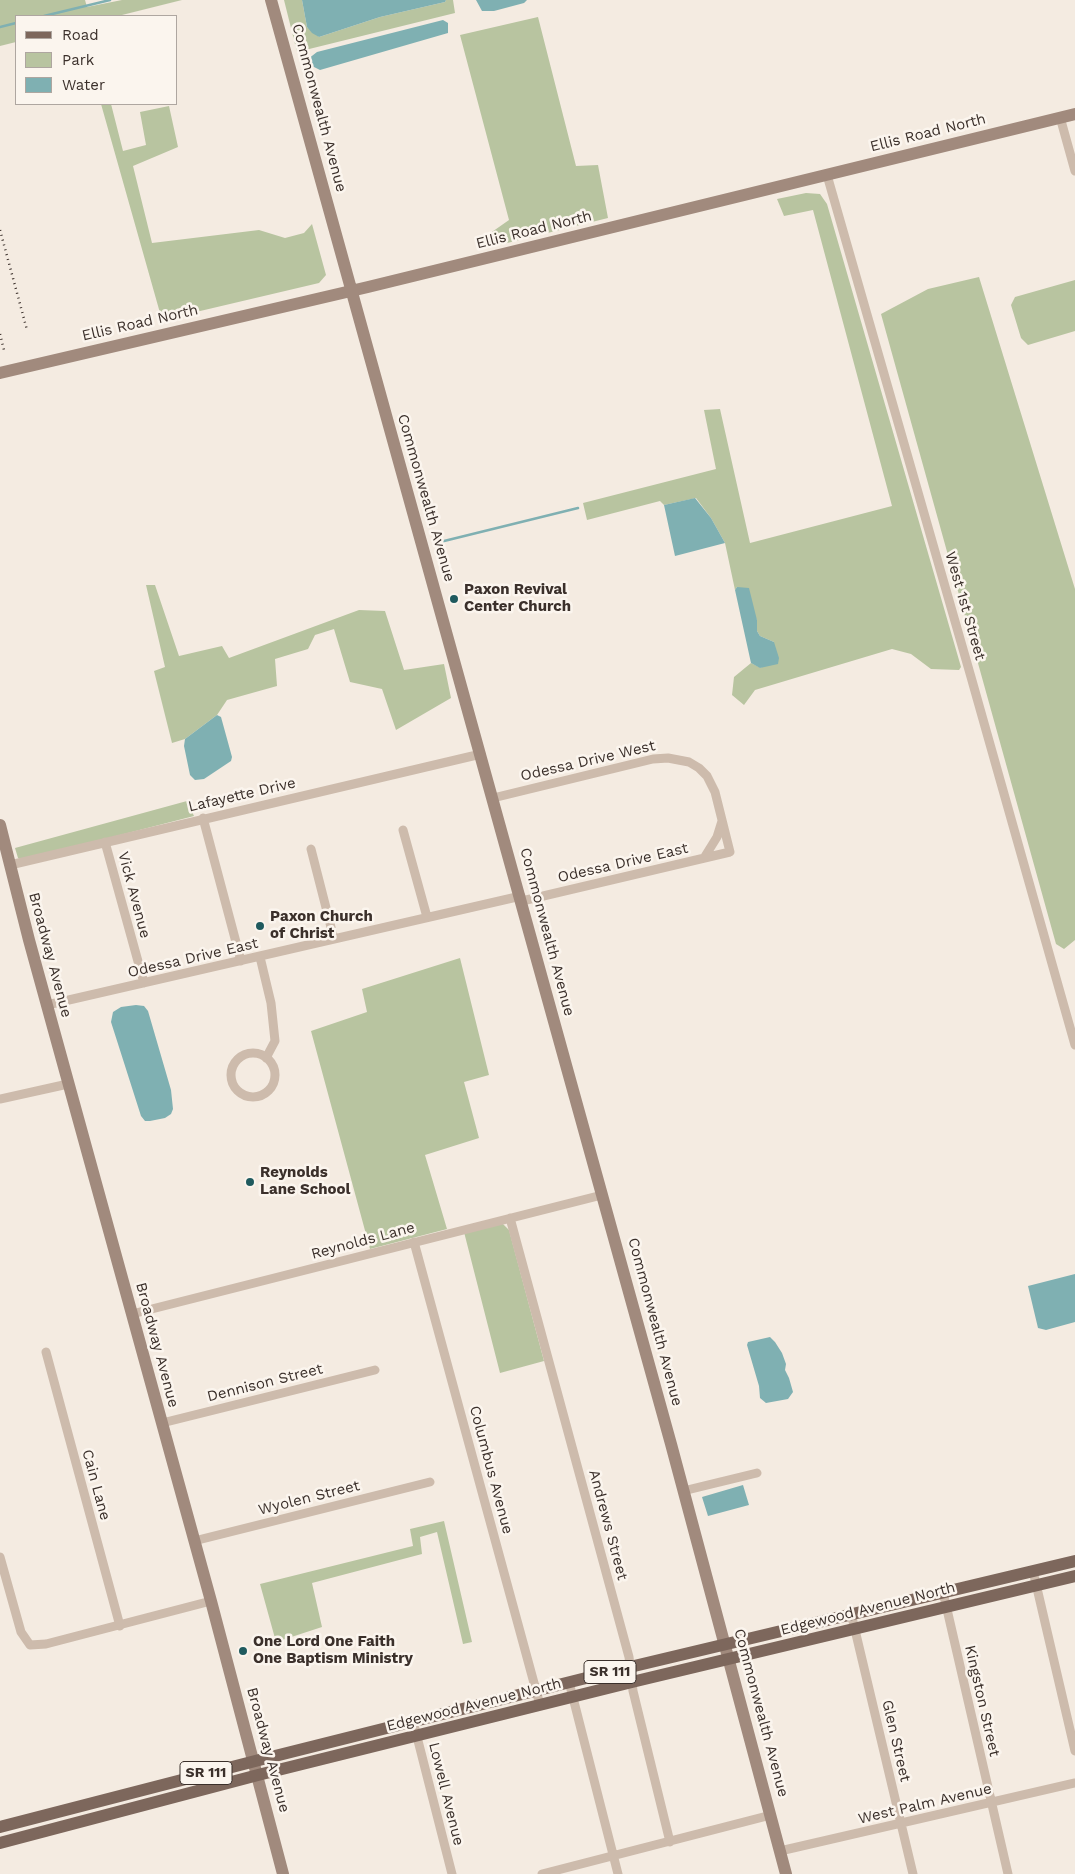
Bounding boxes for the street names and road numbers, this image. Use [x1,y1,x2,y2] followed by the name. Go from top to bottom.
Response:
[288,22,350,194] street label: Commonwealth Avenue
[868,110,988,156] street label: Ellis Road North
[474,207,594,253] street label: Ellis Road North
[80,301,200,345] street label: Ellis Road North
[393,412,459,584] street label: Commonwealth Avenue
[941,550,989,662] street label: West 1st Street
[519,737,657,785] street label: Odessa Drive West
[187,774,297,816] street label: Lafayette Drive
[556,839,690,887] street label: Odessa Drive East
[516,846,578,1018] street label: Commonwealth Avenue
[114,850,154,940] street label: Vick Avenue
[25,890,75,1020] street label: Broadway Avenue
[126,934,260,982] street label: Odessa Drive East
[309,1219,417,1263] street label: Reynolds Lane
[624,1236,686,1408] street label: Commonwealth Avenue
[132,1280,182,1410] street label: Broadway Avenue
[205,1360,325,1406] street label: Dennison Street
[465,1404,517,1536] street label: Columbus Avenue
[78,1448,114,1522] street label: Cain Lane
[585,1468,631,1582] street label: Andrews Street
[256,1477,362,1519] street label: Wyolen Street
[779,1579,957,1639] street label: Edgewood Avenue North
[730,1627,792,1799] street label: Commonwealth Avenue
[960,1644,1004,1758] street label: Kingston Street
[584,1660,636,1684] road number: SR 111
[385,1675,563,1735] street label: Edgewood Avenue North
[243,1685,293,1815] street label: Broadway Avenue
[878,1698,914,1784] street label: Glen Street
[424,1740,468,1848] street label: Lowell Avenue
[180,1762,232,1785] road number: SR 111
[856,1780,994,1828] street label: West Palm Avenue

